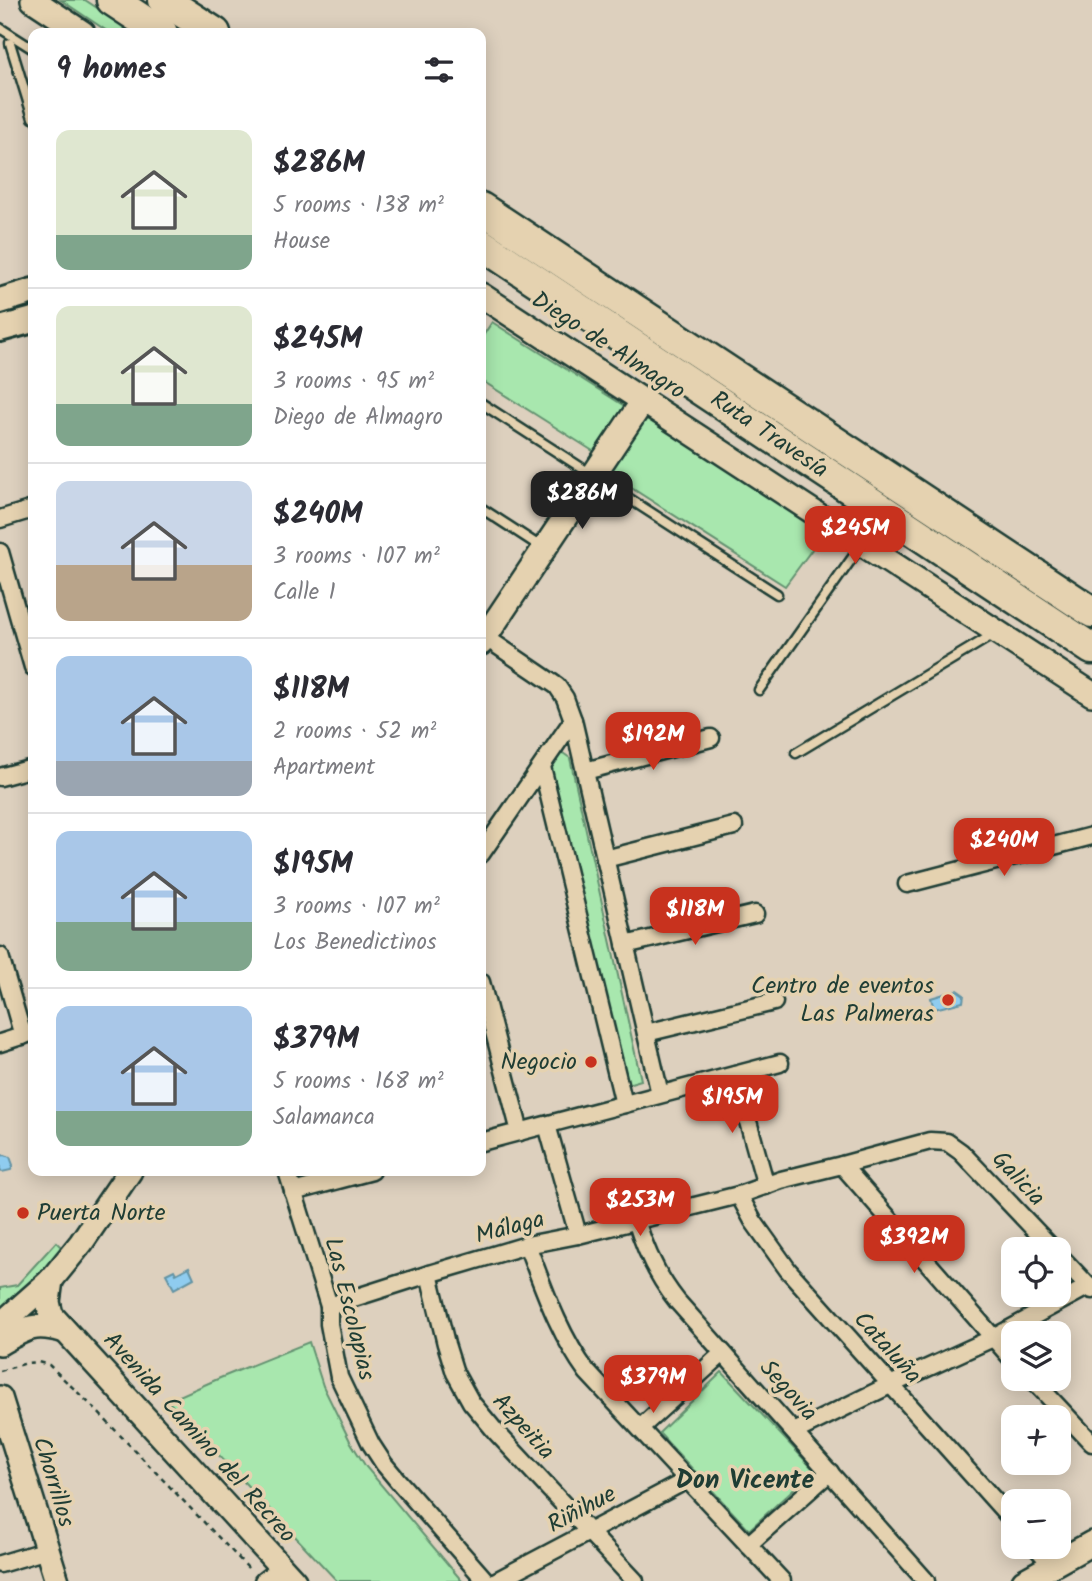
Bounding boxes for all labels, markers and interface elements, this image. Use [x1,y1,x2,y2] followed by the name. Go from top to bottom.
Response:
[56,46,167,94] text: 9 homes
[420,51,458,89] icon: filters
[273,140,365,188] text: $286M
[112,158,196,242] icon: home
[273,188,444,224] text: 5 rooms · 138 m²
[273,224,330,260] text: House
[523,281,693,411] street label: Diego de Almagro
[273,316,362,364] text: $245M
[112,334,196,418] icon: home
[273,364,434,400] text: 3 rooms · 95 m²
[702,381,836,489] street label: Ruta Travesía
[273,400,443,436] text: Diego de Almagro
[533,472,631,531] pin: $286M
[547,476,617,512] text: $286M
[273,491,363,539] text: $240M
[806,506,904,566] pin: $245M
[112,509,196,593] icon: home
[821,511,889,547] text: $245M
[273,539,440,575] text: 3 rooms · 107 m²
[273,575,336,611] text: Calle 1
[273,666,349,714] text: $118M
[112,684,196,768] icon: home
[604,712,702,772] pin: $192M
[273,714,436,750] text: 2 rooms · 52 m²
[622,717,685,753] text: $192M
[273,750,375,786] text: Apartment
[955,818,1053,878] pin: $240M
[970,823,1038,859] text: $240M
[273,841,353,889] text: $195M
[112,859,196,943] icon: home
[646,888,744,947] pin: $118M
[273,889,440,925] text: 3 rooms · 107 m²
[666,892,724,928] text: $118M
[273,925,437,961] text: Los Benedictinos
[751,967,934,1034] place label: Centro de eventos Las Palmeras
[940,992,956,1008] marker: Centro de eventos Las Palmeras
[273,1016,359,1064] text: $379M
[112,1034,196,1118] icon: home
[500,1043,577,1082] place label: Negocio
[583,1054,599,1070] marker: Negocio
[273,1064,444,1100] text: 5 rooms · 168 m²
[683,1076,781,1135] pin: $195M
[701,1080,763,1116] text: $195M
[273,1100,375,1136] text: Salamanca
[982,1142,1054,1216] street label: Galicia
[591,1178,689,1238] pin: $253M
[606,1183,674,1219] text: $253M
[37,1194,166,1233] place label: Puerta Norte
[471,1200,549,1256] street label: Málaga
[15,1205,31,1221] marker: Puerta Norte
[865,1216,963,1275] pin: $392M
[880,1220,948,1256] text: $392M
[312,1234,386,1384] street label: Las Escolapias
[1001,1237,1071,1559] map controls
[1001,1237,1071,1307] button: locate
[843,1302,931,1394] street label: Cataluña
[1001,1321,1071,1391] button: layers
[93,1323,305,1553] street label: Avenida Camino del Recreo
[749,1351,827,1431] street label: Segovia
[604,1356,702,1415] pin: $379M
[620,1360,686,1396] text: $379M
[482,1384,564,1470] street label: Azpeitia
[1001,1405,1071,1475] button: +
[21,1432,85,1532] street label: Chorrillos
[676,1460,815,1502] district label: Don Vicente
[540,1475,624,1544] street label: Riñihue
[1001,1489,1071,1559] button: −

